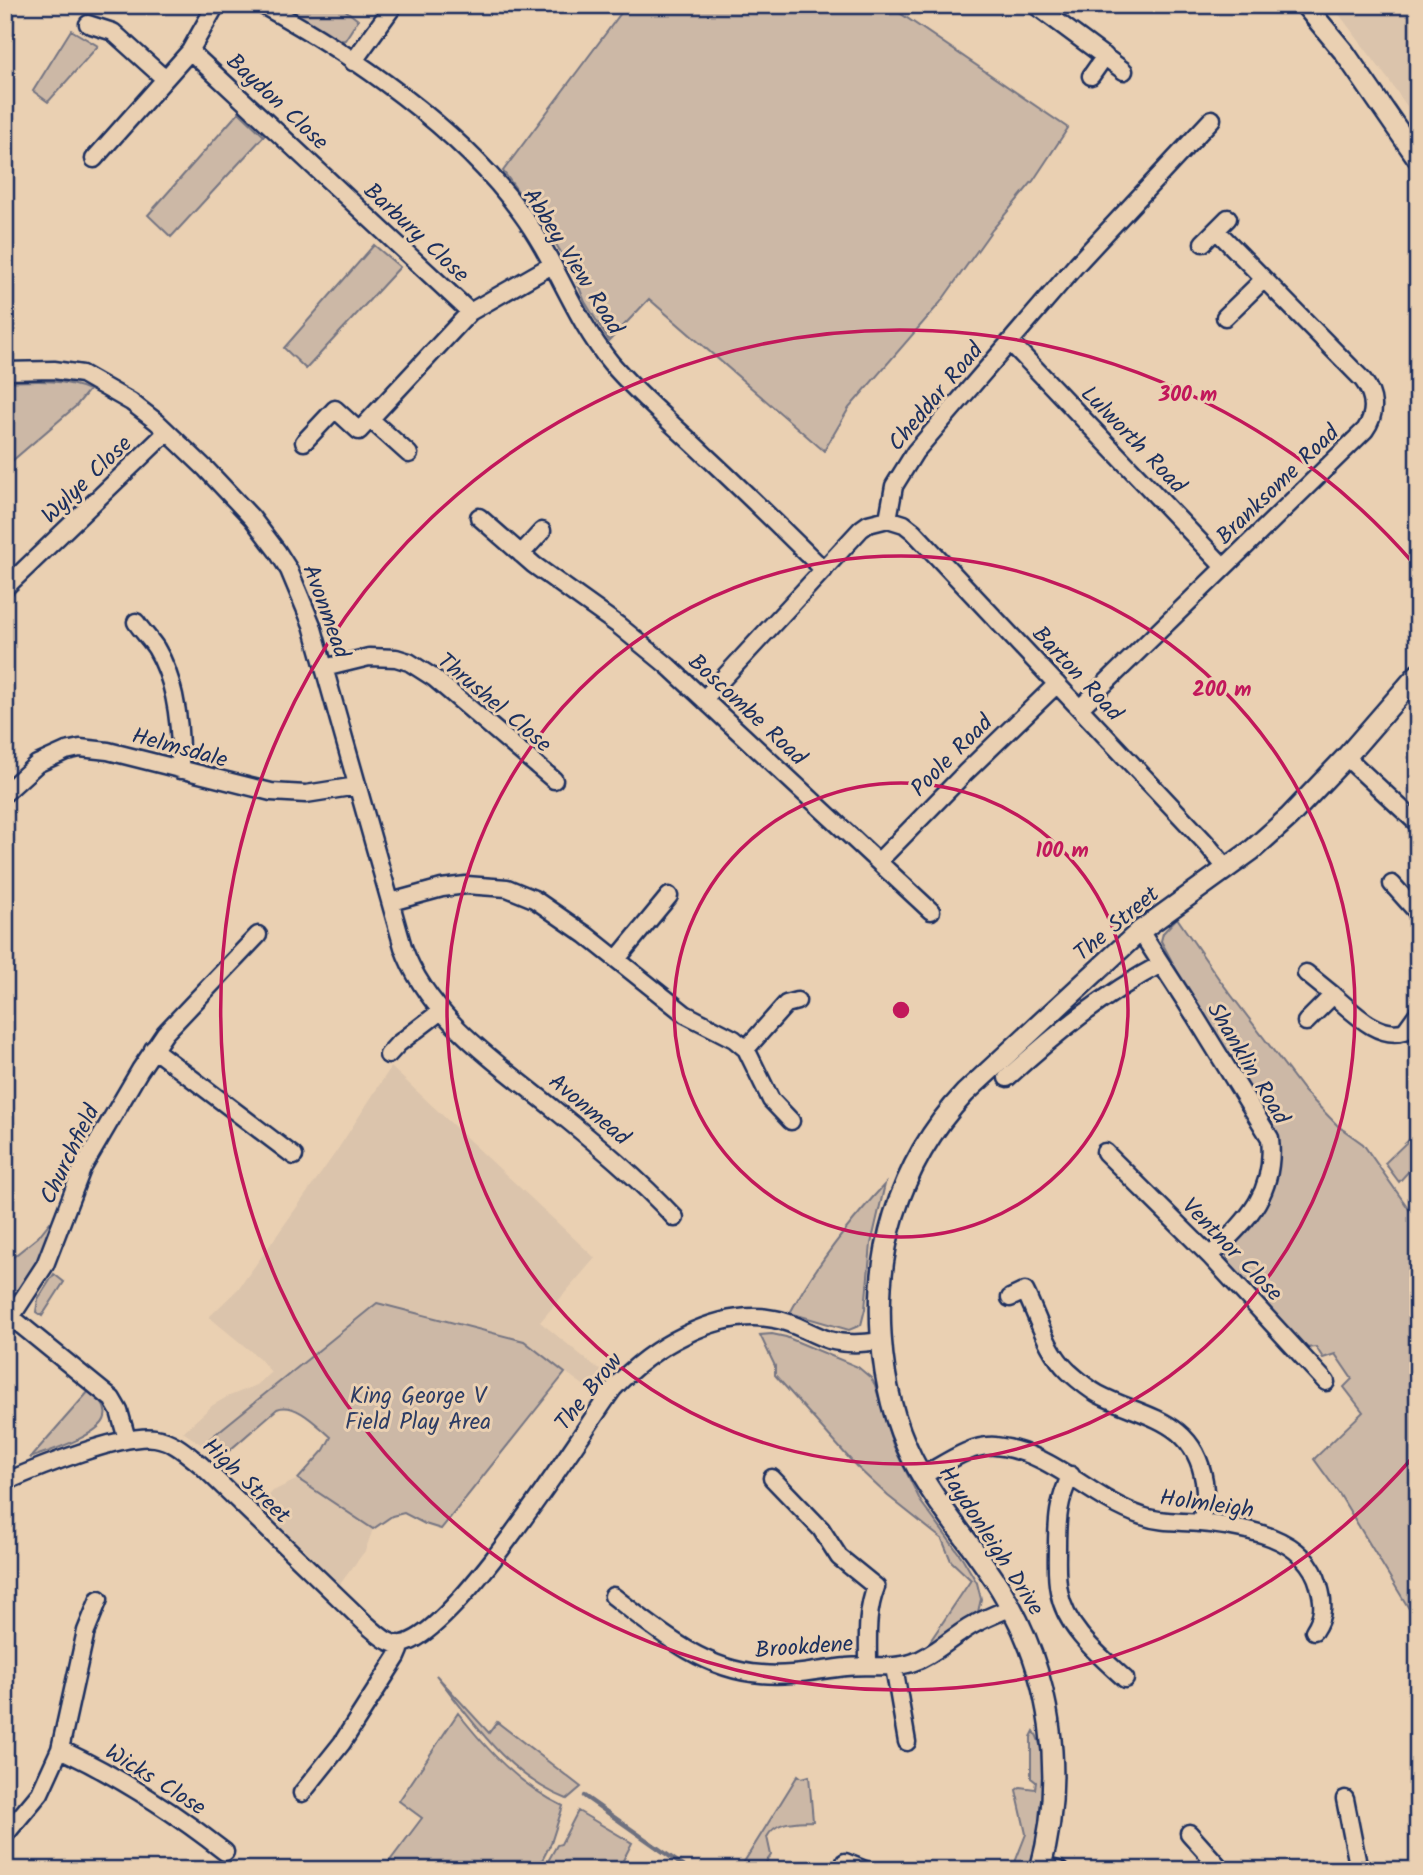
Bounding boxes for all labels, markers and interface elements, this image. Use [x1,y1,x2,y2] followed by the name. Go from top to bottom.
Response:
[217,45,336,160] street label: Baydon Close
[354,175,477,292] street label: Barbury Close
[513,182,632,343] street label: Abbey View Road
[880,334,993,460] street label: Cheddar Road
[1071,378,1194,503] street label: Lulworth Road
[1158,379,1217,412] text: 300 m
[1208,416,1349,554] street label: Branksome Road
[34,428,141,533] street label: Wylye Close
[292,560,359,664] street label: Avonmead
[1022,618,1131,731] street label: Barton Road
[428,645,559,763] street label: Thrushel Close
[679,646,815,776] street label: Boscombe Road
[1192,674,1252,707] text: 200 m
[903,706,1003,806] street label: Poole Road
[128,719,231,779] street label: Helmsdale
[1035,835,1089,868] text: 100 m
[1066,877,1169,971] street label: The Street
[1197,996,1298,1132] street label: Shanklin Road
[889,998,913,1022] centre of rings
[540,1065,638,1156] street label: Avonmead
[31,1098,111,1211] street label: Churchfield
[1172,1190,1291,1311] street label: Ventnor Close
[546,1345,633,1439] street label: The Brow
[345,1379,491,1441] park label: King George V Field Play Area
[193,1430,299,1534] street label: High Street
[928,1459,1053,1623] street label: Haydonleigh Drive
[1157,1481,1256,1529] street label: Holmleigh
[754,1627,854,1669] street label: Brookdene
[97,1735,213,1826] street label: Wicks Close

